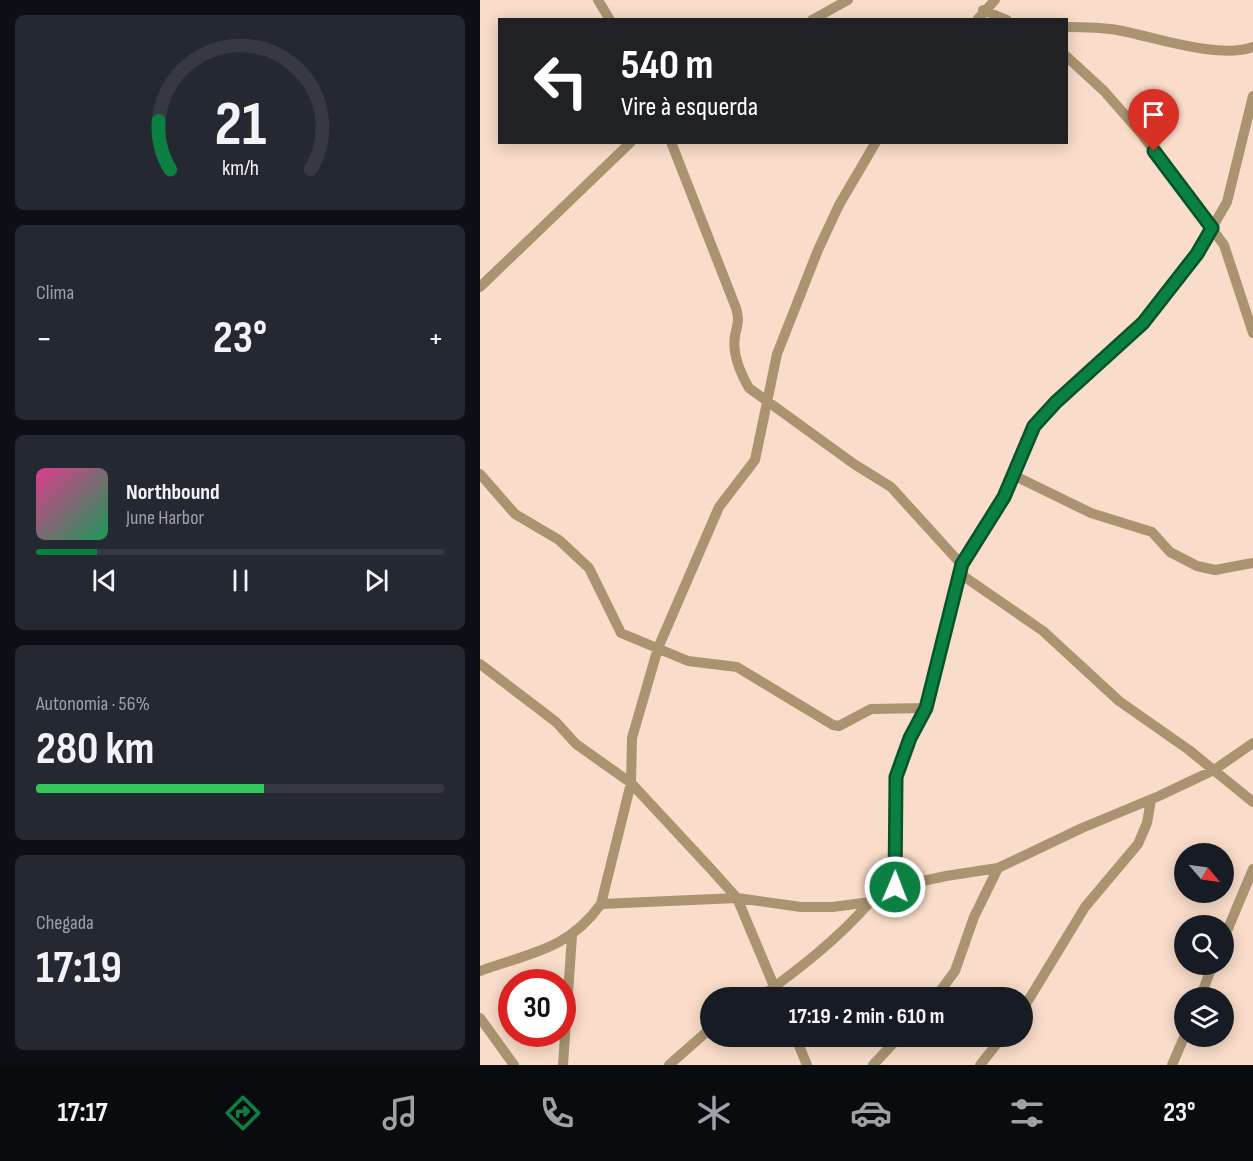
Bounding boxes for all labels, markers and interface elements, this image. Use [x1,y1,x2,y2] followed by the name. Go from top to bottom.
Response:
[621,40,713,91] text: 540 m
[522,42,600,120] icon: left
[214,88,266,163] text: 21
[1128,89,1179,151] pin
[621,91,758,123] text: Vire à esquerda
[1137,98,1170,131] icon: arrive
[221,156,259,181] text: km/h
[36,281,74,305] text: Clima
[213,311,267,366] text: 23°
[36,319,52,359] text: −
[428,319,444,359] text: +
[126,479,220,506] text: Northbound
[126,506,204,530] text: June Harbor
[88,564,121,597] icon: previous
[224,564,257,597] icon: pause
[360,564,393,597] icon: next
[36,692,150,716] text: Autonomia · 56%
[36,722,154,777] text: 280 km
[1174,843,1234,903] north arrow
[1174,843,1234,1047] map controls
[863,855,927,919] position arrow
[36,911,94,935] text: Chegada
[1174,915,1234,975] button: search
[36,941,122,996] text: 17:19
[498,969,576,1047] speed limit sign: 30
[1174,987,1234,1047] button: layers
[789,1003,944,1030] text: 17:19 · 2 min · 610 m
[222,1092,264,1134] icon: directions
[379,1092,421,1134] icon: music
[536,1092,578,1134] icon: phone
[693,1092,735,1134] icon: climate
[850,1092,892,1134] icon: car
[1006,1092,1048,1134] icon: filters
[57,1097,108,1129] text: 17:17
[1163,1097,1196,1129] text: 23°

